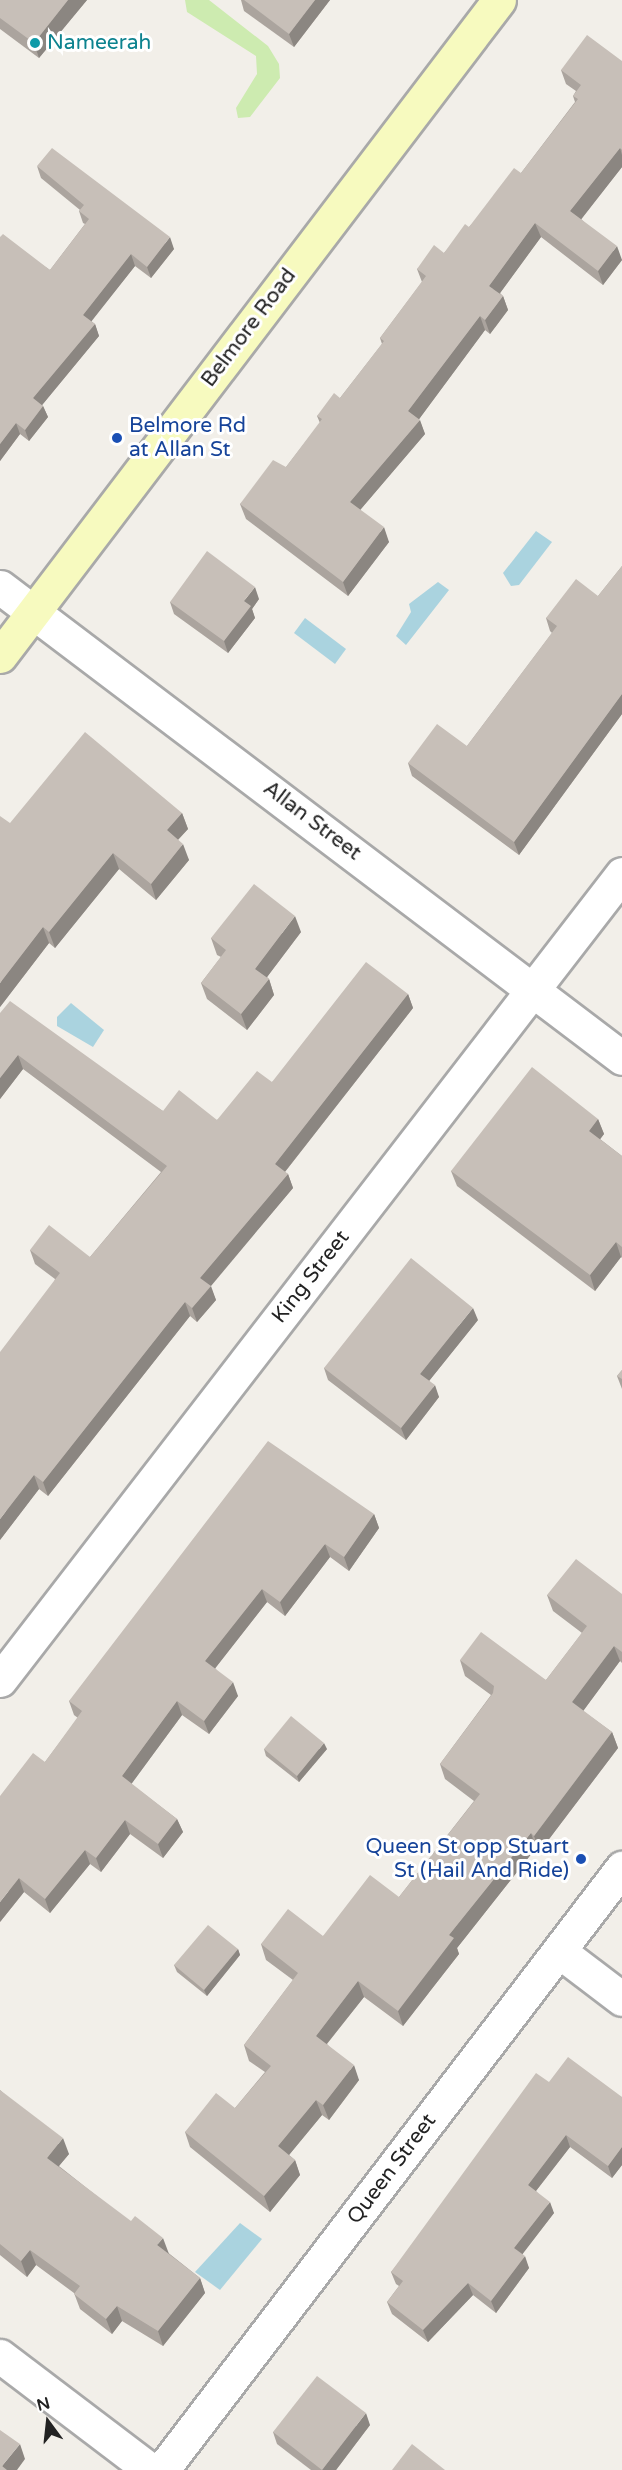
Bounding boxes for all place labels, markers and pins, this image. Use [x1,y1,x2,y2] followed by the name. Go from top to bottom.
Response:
[47,30,151,56] place label: Nameerah
[28,36,42,50] marker: Nameerah
[129,413,246,463] place label: Belmore Rd at Allan St
[110,431,124,445] marker: Belmore Rd at Allan St
[365,1834,569,1884] place label: Queen St opp Stuart St (Hail And Ride)
[574,1852,588,1866] marker: Queen St opp Stuart St (Hail And Ride)

